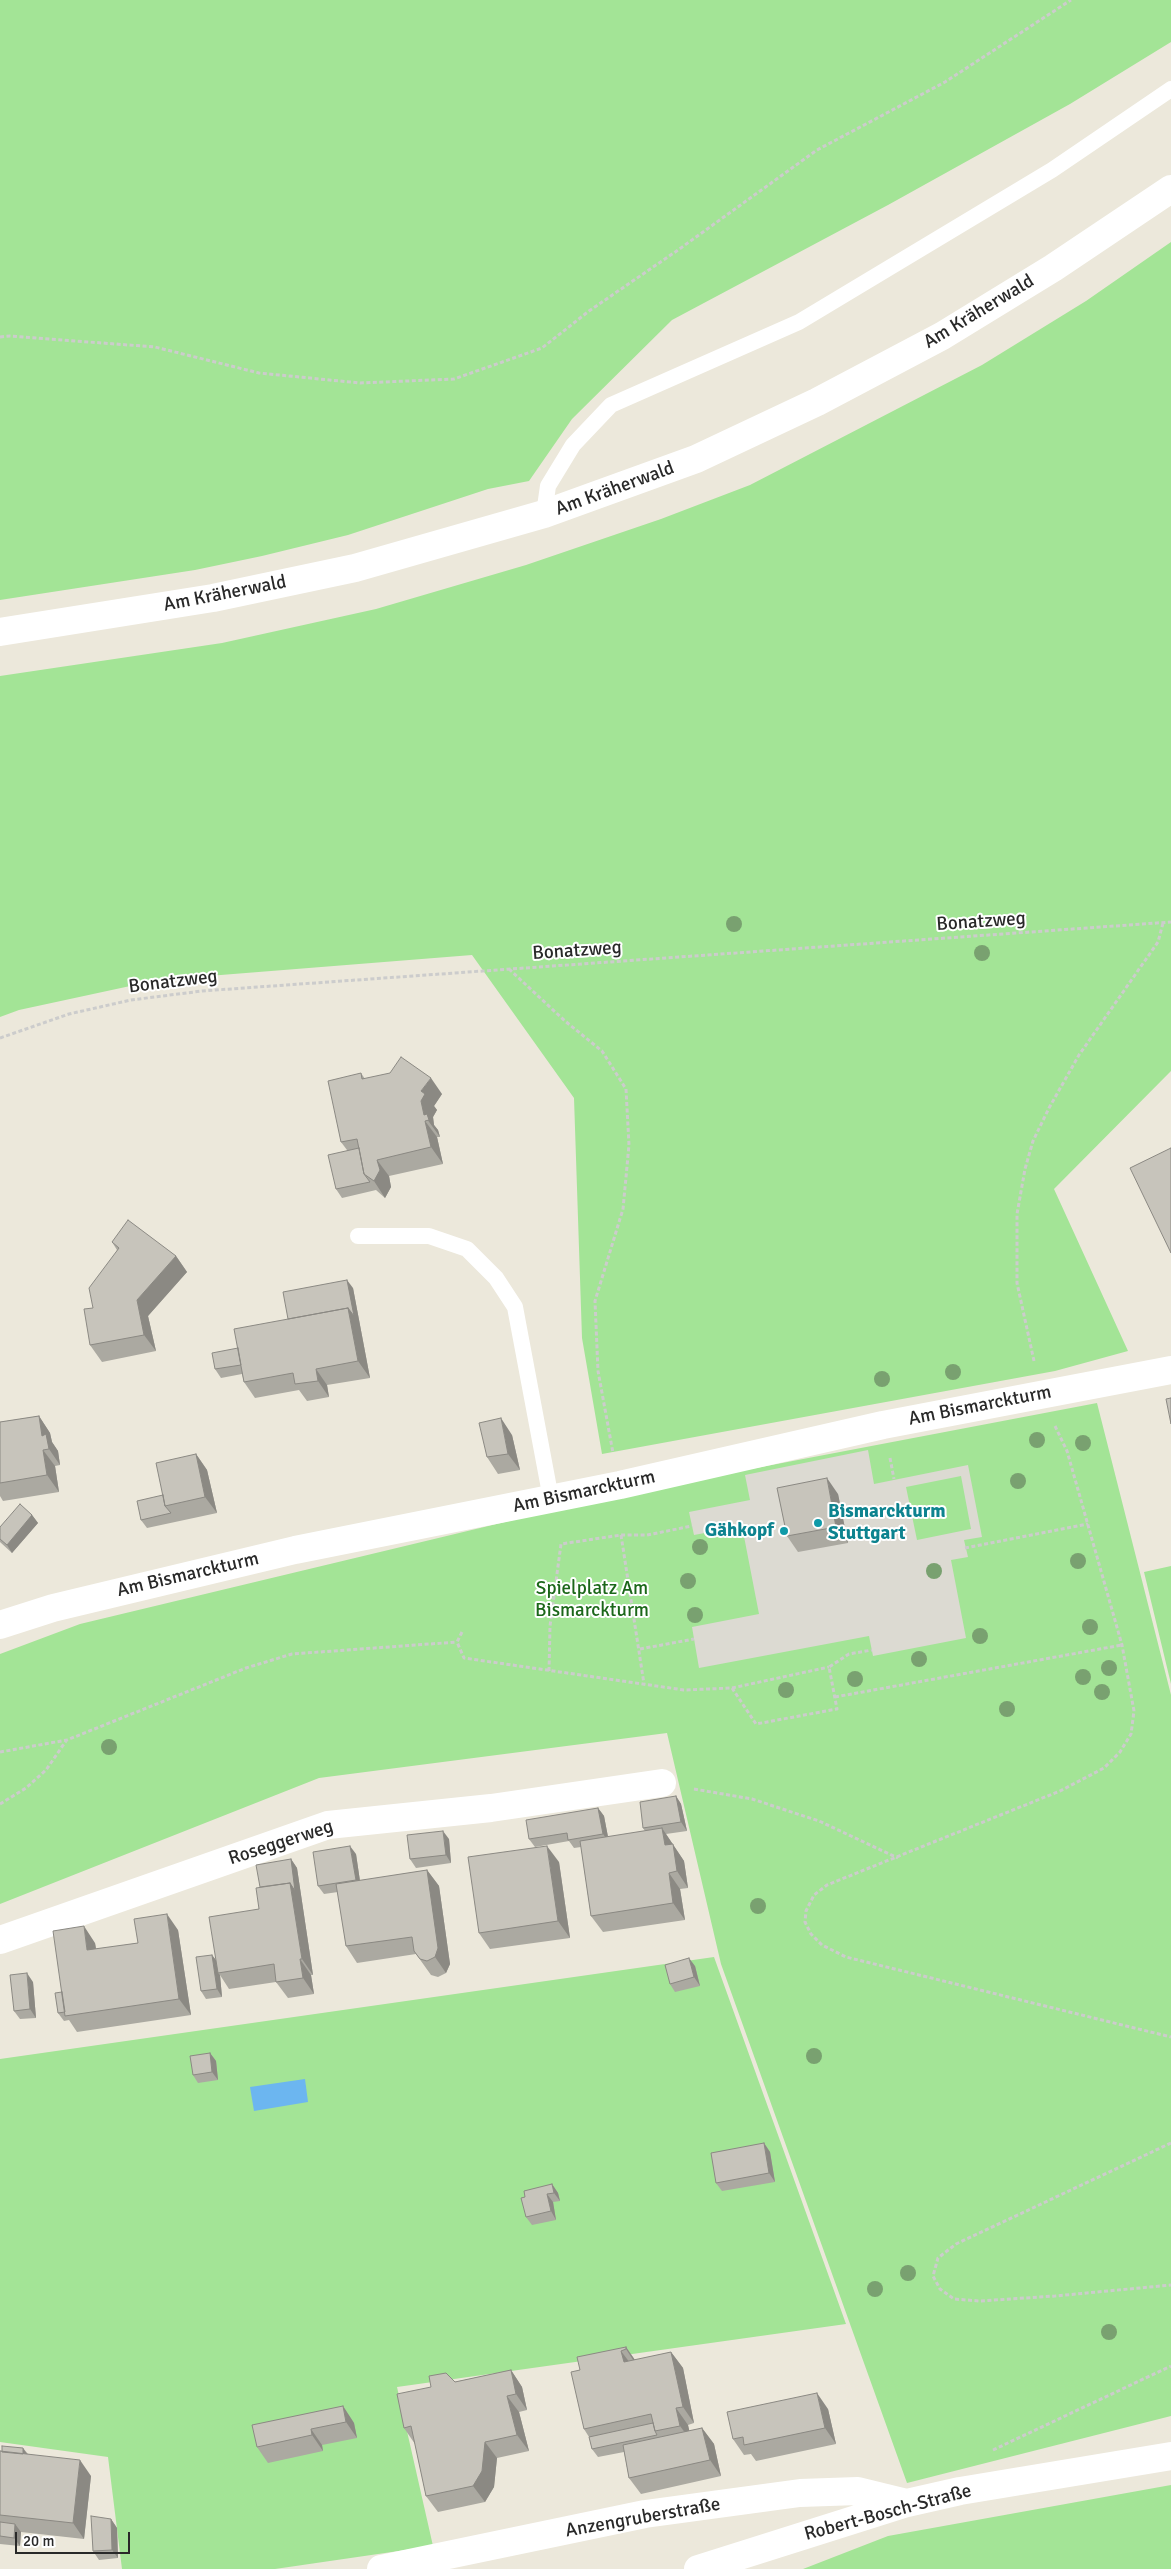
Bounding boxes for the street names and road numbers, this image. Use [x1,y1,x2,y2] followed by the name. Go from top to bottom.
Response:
[920,270,1038,354] street label: Am Kräherwald
[553,457,677,521] street label: Am Kräherwald
[162,571,288,617] street label: Am Kräherwald
[936,908,1026,936] street label: Bonatzweg
[532,937,622,965] street label: Bonatzweg
[127,965,219,999] street label: Bonatzweg
[907,1381,1053,1431] street label: Am Bismarckturm
[511,1466,657,1518] street label: Am Bismarckturm
[115,1548,261,1602] street label: Am Bismarckturm
[226,1815,336,1871] street label: Roseggerweg
[802,2480,974,2546] street label: Robert-Bosch-Straße
[564,2493,722,2543] street label: Anzengruberstraße

